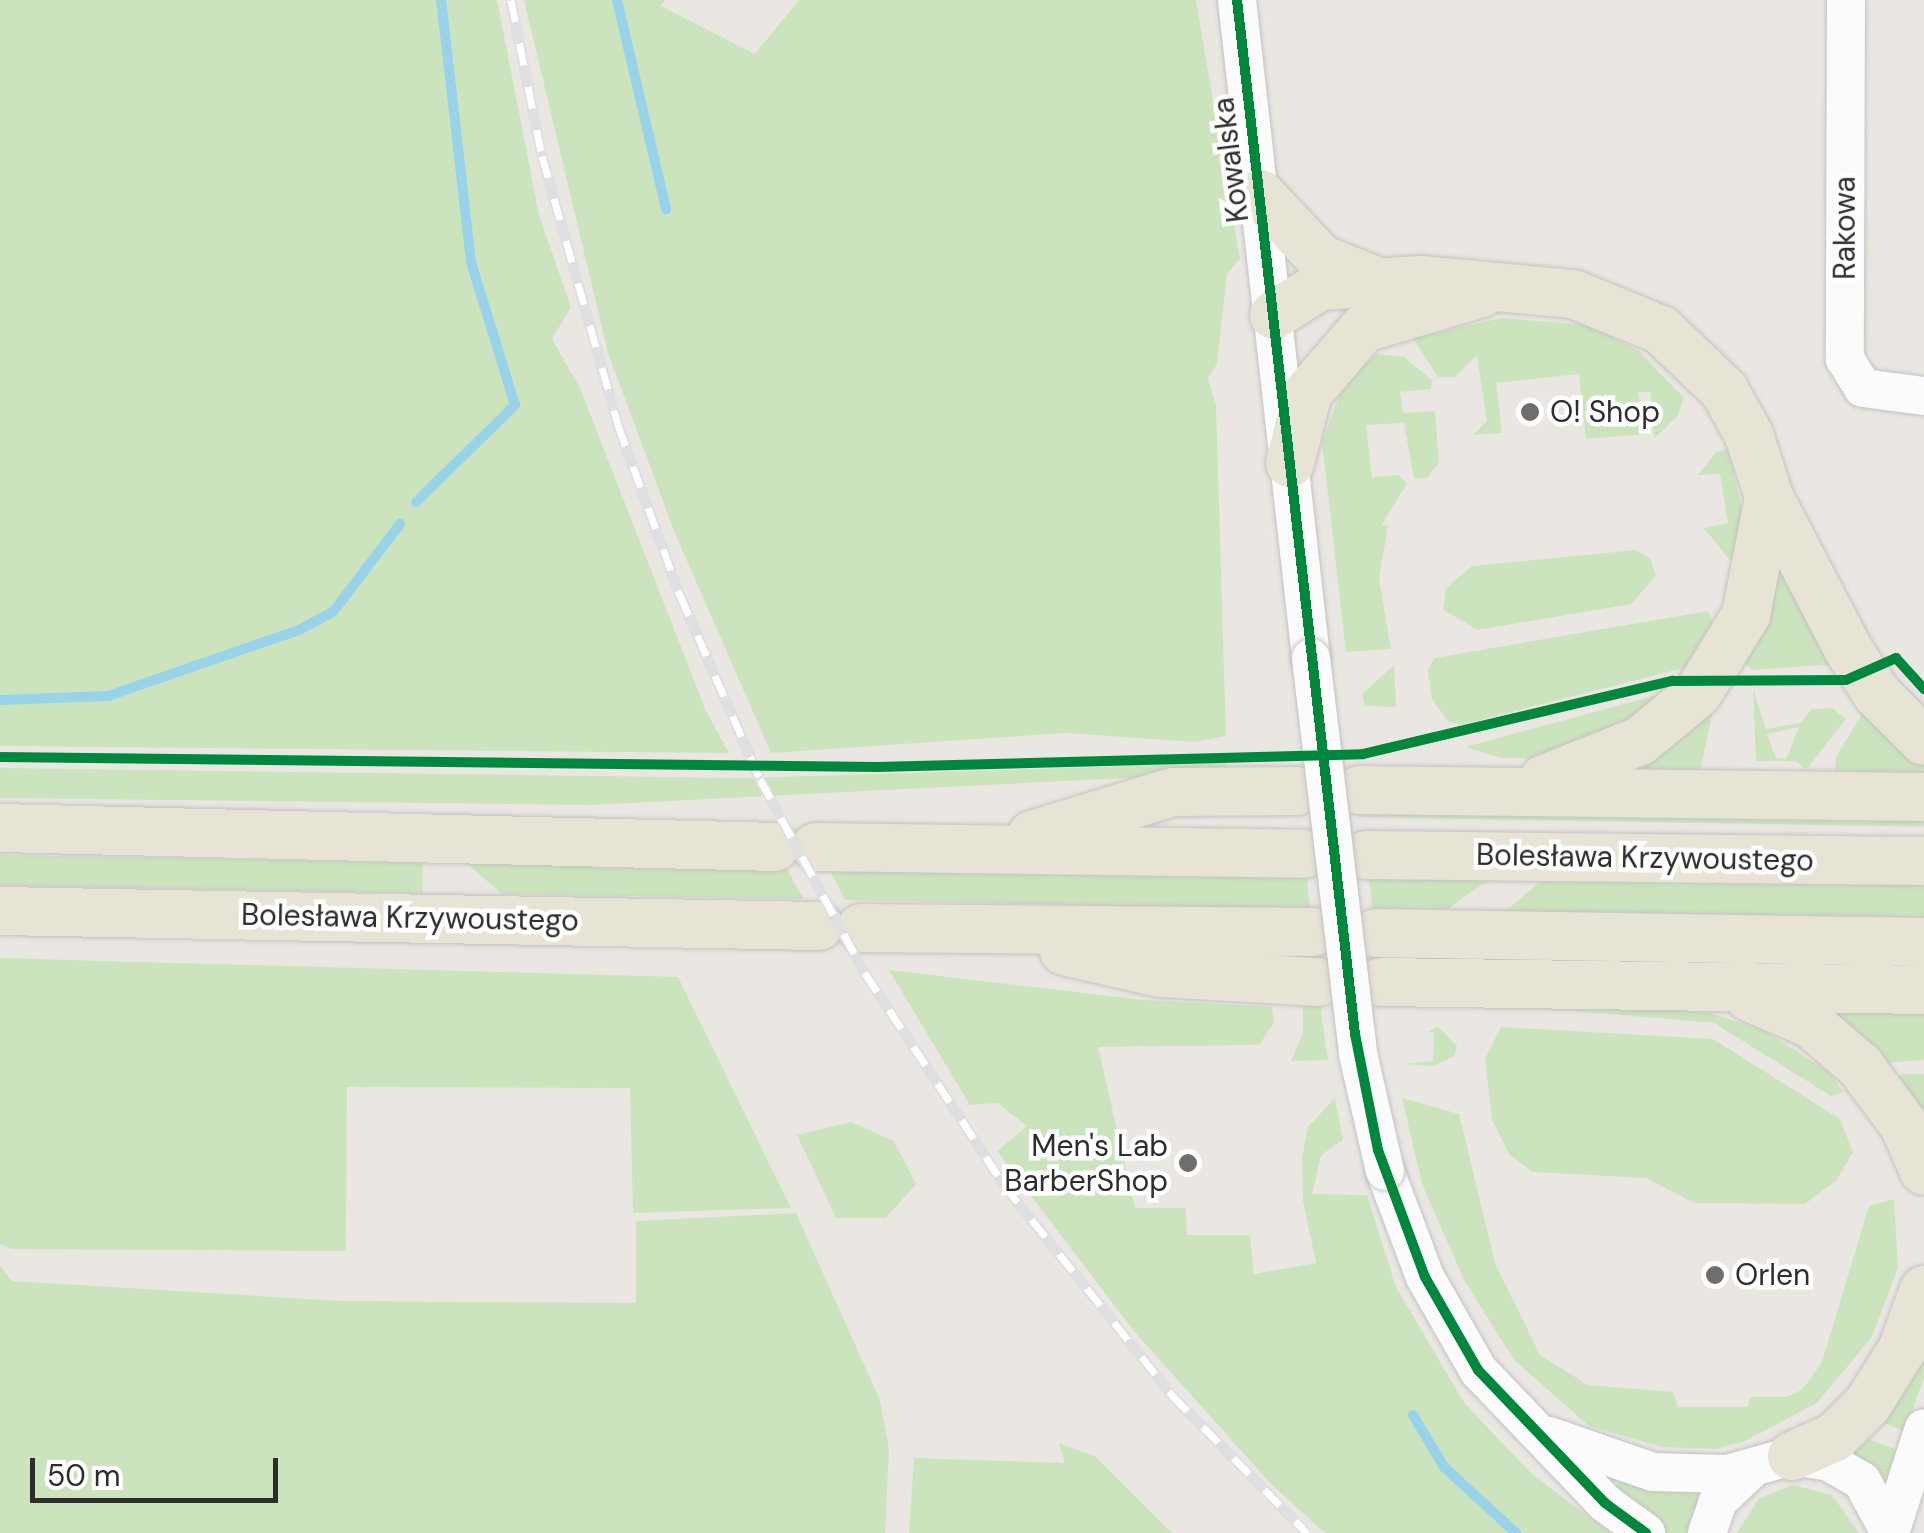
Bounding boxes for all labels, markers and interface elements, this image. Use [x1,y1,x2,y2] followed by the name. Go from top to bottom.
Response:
[1205,96,1257,224] street label: Kowalska
[1827,176,1863,280] street label: Rakowa
[1550,394,1660,430] place label: O! Shop
[1519,401,1541,423] marker: O! Shop
[1476,837,1814,879] street label: Bolesława Krzywoustego
[241,897,579,939] street label: Bolesława Krzywoustego
[1004,1128,1168,1198] place label: Men's Lab BarberShop
[1177,1152,1199,1174] marker: Men's Lab BarberShop
[1735,1257,1810,1293] place label: Orlen
[1704,1264,1726,1286] marker: Orlen
[35,1438,282,1500] scale bar
[47,1456,121,1495] text: 50 m

